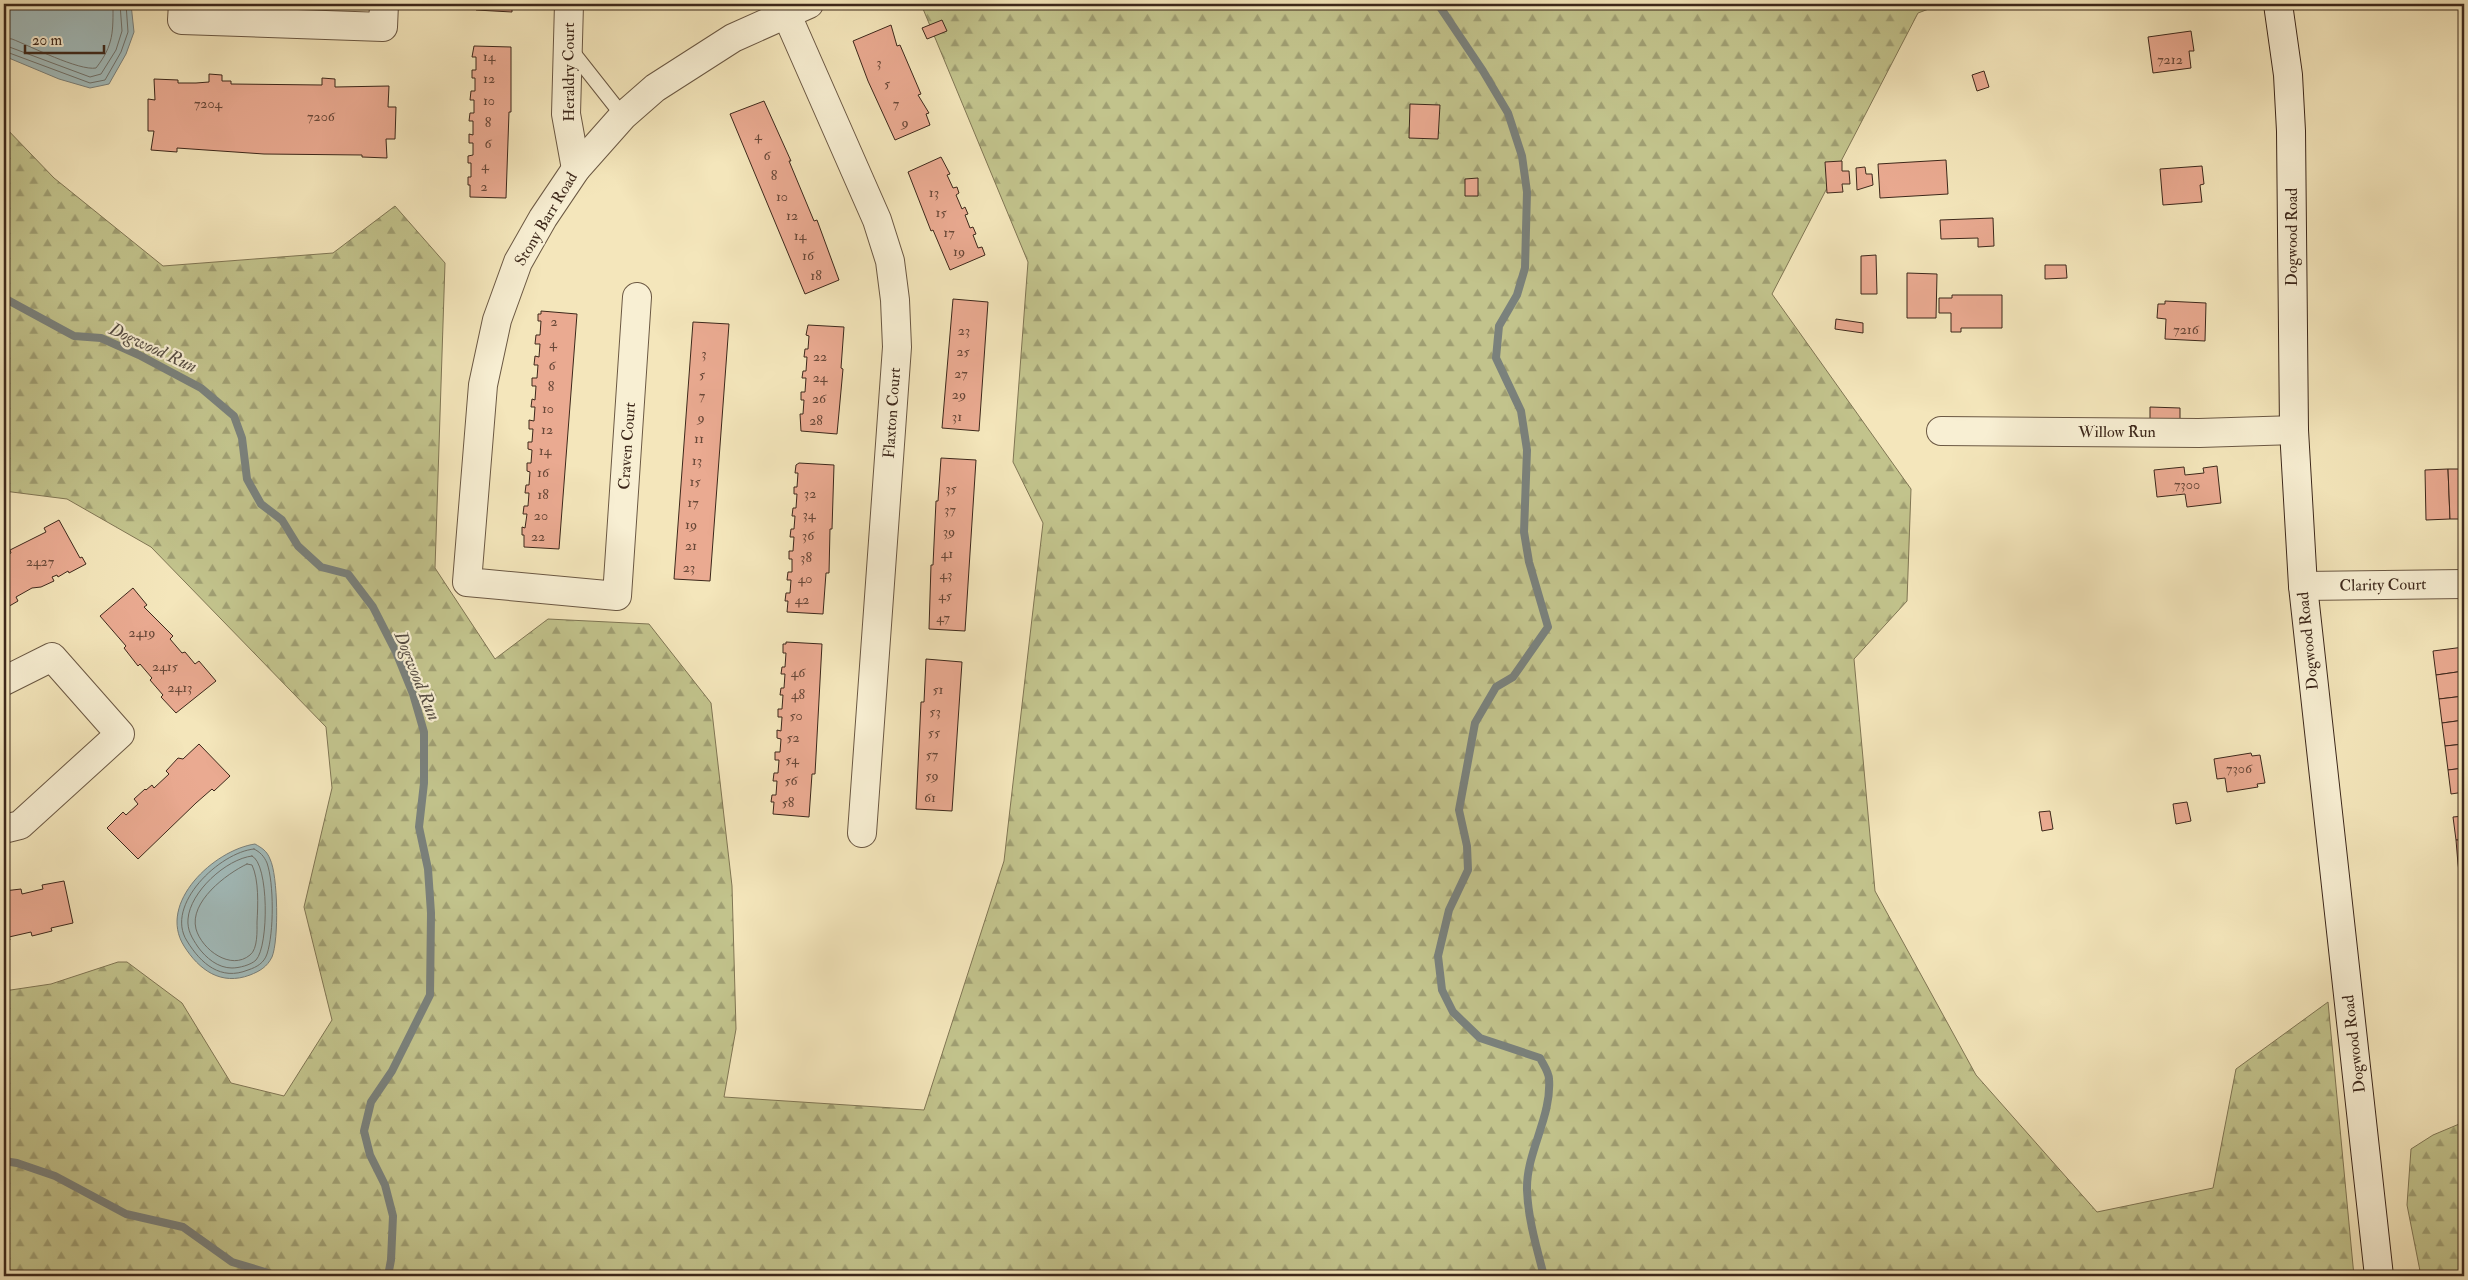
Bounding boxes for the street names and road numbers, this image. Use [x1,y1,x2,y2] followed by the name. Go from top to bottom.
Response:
[559,22,579,122] street label: Heraldry Court
[510,168,582,270] street label: Stony Barr Road
[2282,188,2302,286] street label: Dogwood Road
[879,367,905,459] street label: Flaxton Court
[614,402,640,490] street label: Craven Court
[2077,422,2156,442] street label: Willow Run
[2339,574,2427,596] street label: Clarity Court
[2293,591,2323,691] street label: Dogwood Road
[2338,994,2370,1094] street label: Dogwood Road

